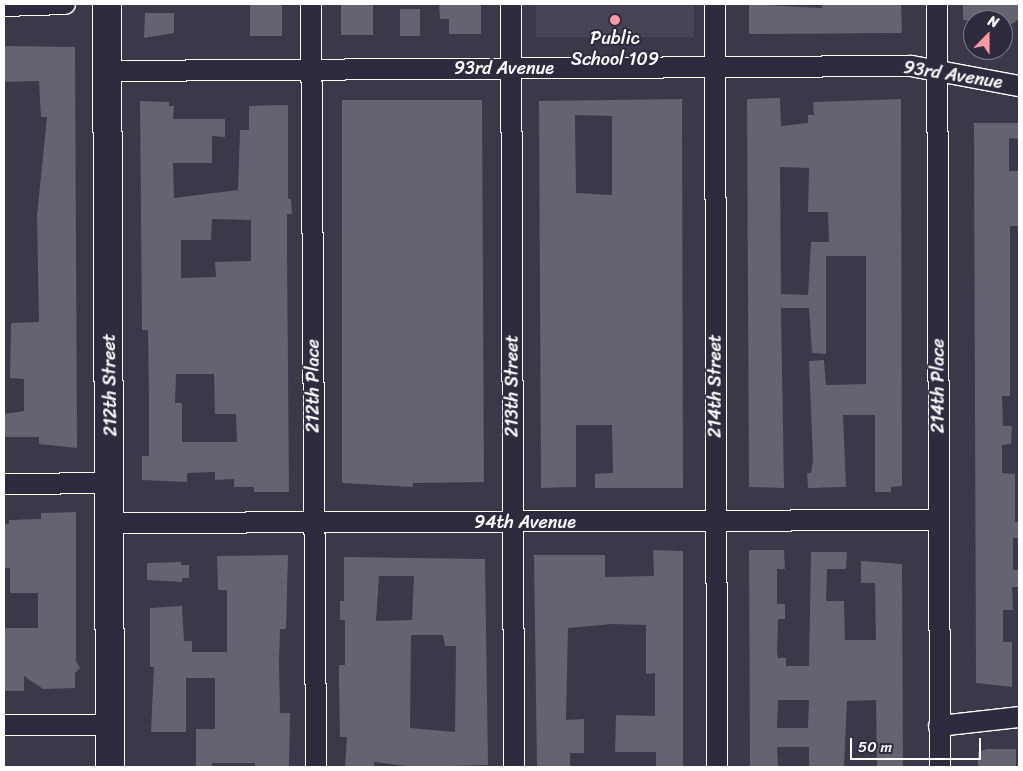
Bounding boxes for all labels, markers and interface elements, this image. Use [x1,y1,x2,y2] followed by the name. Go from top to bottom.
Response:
[984,8,1003,35] text: N
[963,10,1013,60] north arrow
[609,14,621,26] marker: Public School 109
[571,28,659,70] place label: Public School 109
[454,57,554,79] street label: 93rd Avenue
[902,57,1004,93] street label: 93rd Avenue
[98,333,122,437] street label: 212th Street
[704,334,726,438] street label: 214th Street
[501,335,523,437] street label: 213th Street
[302,339,324,433] street label: 212th Place
[927,339,949,433] street label: 214th Place
[474,511,576,533] street label: 94th Avenue
[853,728,984,760] scale bar
[858,734,892,760] text: 50 m

